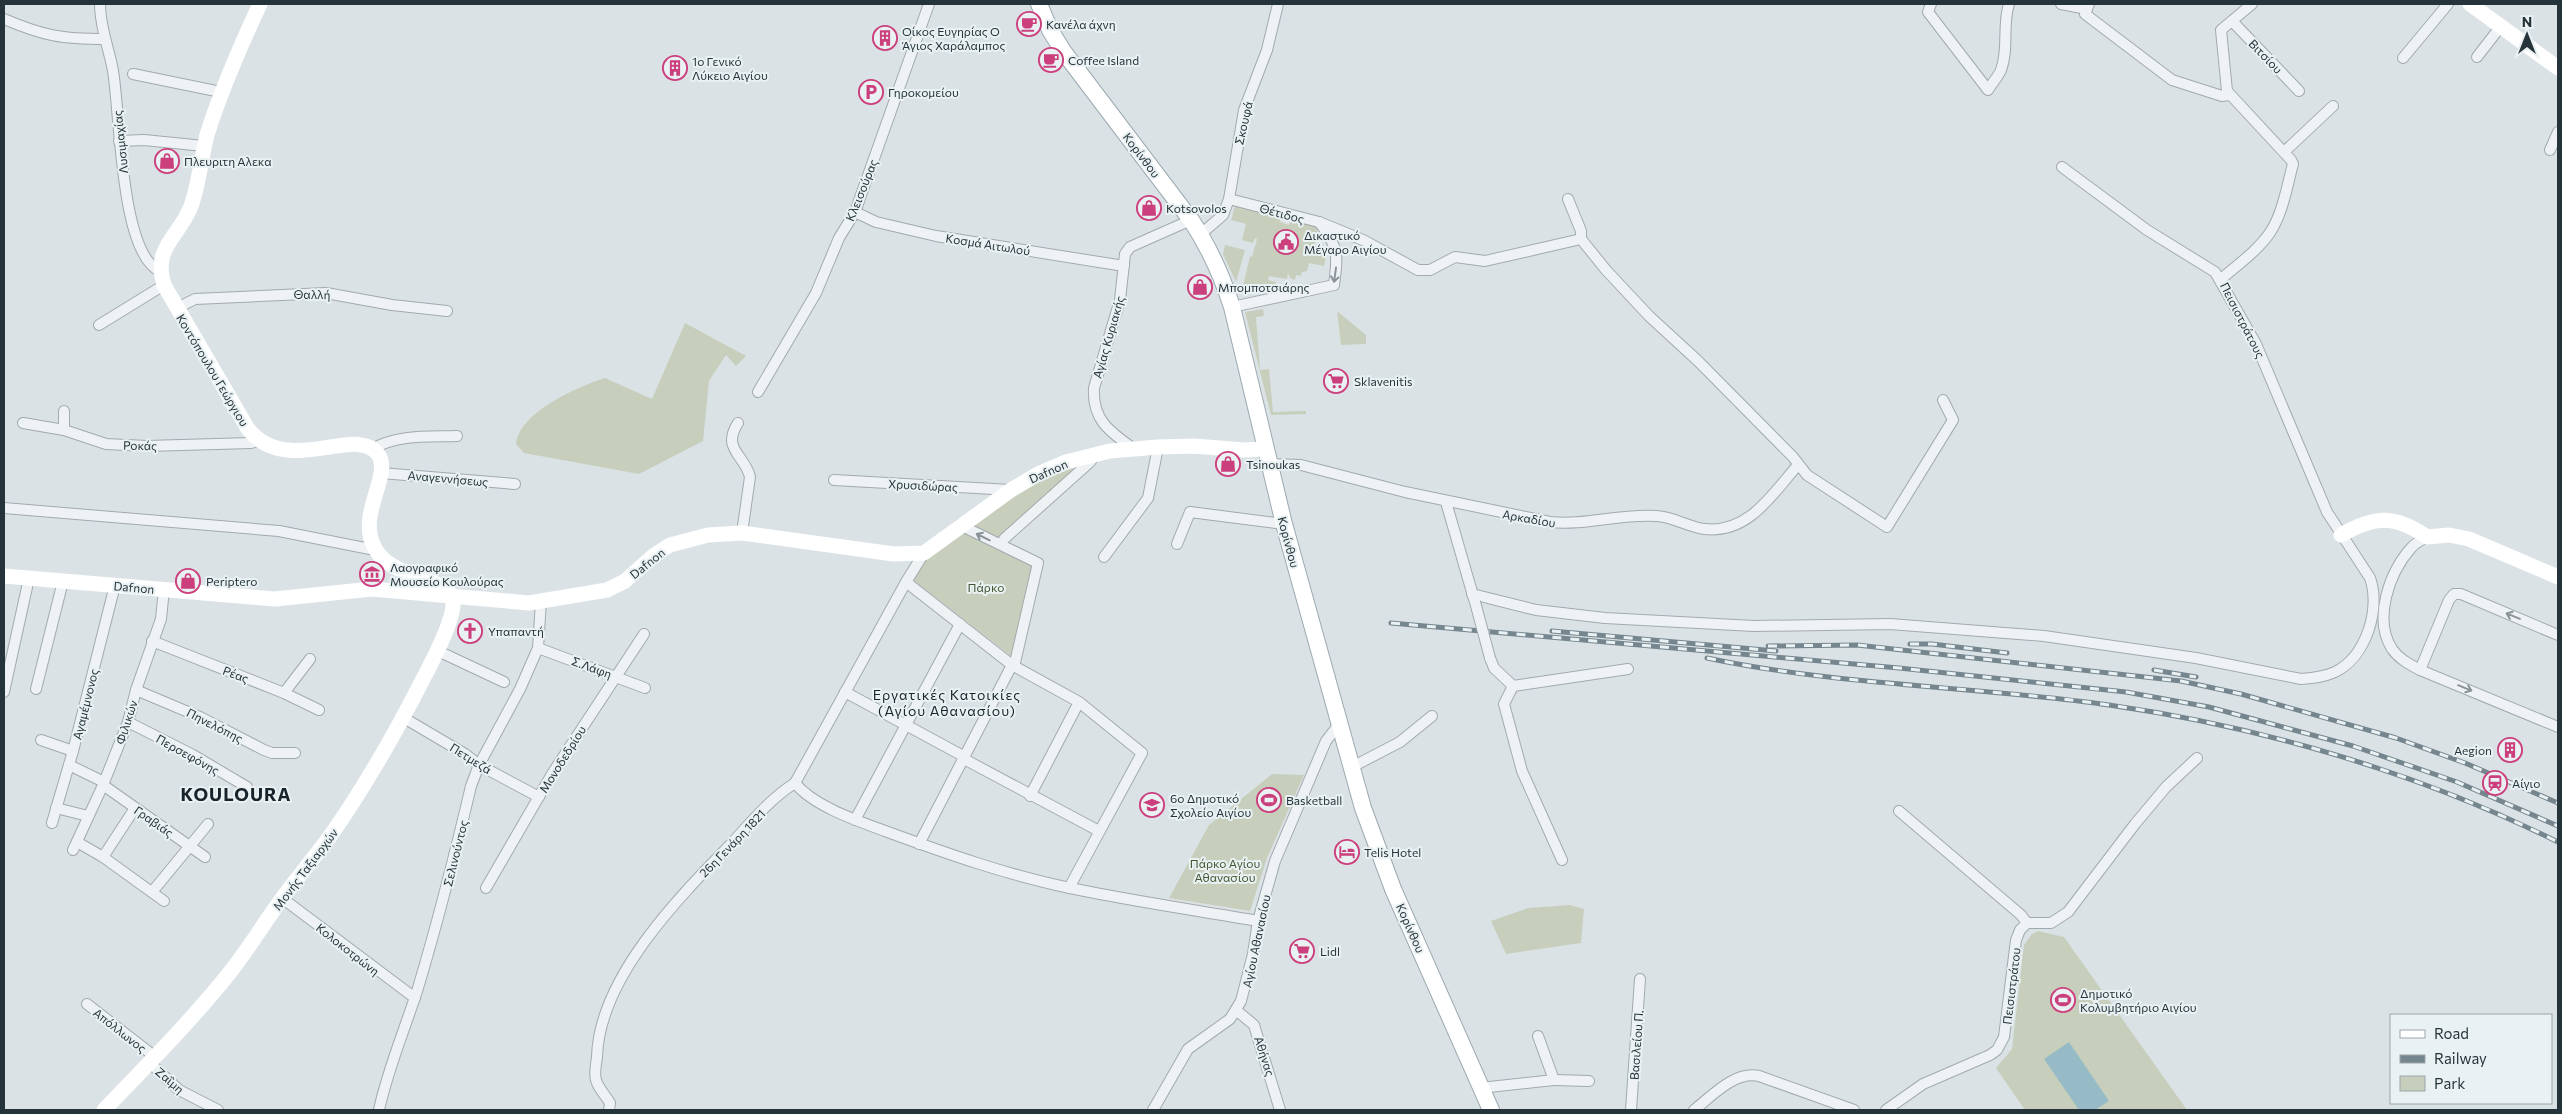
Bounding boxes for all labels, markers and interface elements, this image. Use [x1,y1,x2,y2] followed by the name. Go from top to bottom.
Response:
[2502,10,2552,60] north arrow
[1016,11,1042,37] cafe icon: Κανέλα άχνη
[2522,13,2532,30] text: N
[1046,17,1116,31] place label: Κανέλα άχνη
[901,24,1005,52] place label: Οίκος Ευγηρίας Ο Άγιος Χαράλαμπος
[872,25,898,51] building icon: Οίκος Ευγηρίας Ο Άγιος Χαράλαμπος
[2246,36,2286,76] street label: Βιτσίου
[1038,47,1064,73] cafe icon: Coffee Island
[1068,53,1139,67] place label: Coffee Island
[692,54,768,82] place label: 1o Γενικό Λύκειο Αιγίου
[662,55,688,81] building icon: 1o Γενικό Λύκειο Αιγίου
[858,79,884,105] parking icon: Γηροκομείου
[888,85,959,99] place label: Γηροκομείου
[1231,100,1255,146] street label: Σκουφά
[110,110,130,174] street label: Λυσιμαχίας
[1121,130,1164,180] street label: Κορίνθου
[154,148,180,174] shop icon: Πλευριτη Αλεκα
[184,154,272,168] place label: Πλευριτη Αλεκα
[842,157,880,223] street label: Κλεισούρας
[1136,195,1162,221] shop icon: Kotsovolos
[1258,200,1306,226] street label: Θέτιδος
[1166,201,1227,215] place label: Kotsovolos
[1304,228,1387,256] place label: Δικαστικό Μέγαρο Αιγίου
[1273,229,1299,255] public building icon: Δικαστικό Μέγαρο Αιγίου
[945,230,1031,258] street label: Κοσμά Αιτωλού
[1330,266,1340,282] one-way arrow
[1187,274,1213,300] shop icon: Μπομποτσιάρης
[1218,280,1310,294] place label: Μπομποτσιάρης
[2218,280,2268,360] street label: Πεισιστράτους
[293,287,331,301] street label: Θαλλή
[1090,294,1126,380] street label: Αγίας Κυριακής
[174,311,252,429] street label: Κοντόπουλου Γεώργιου
[1323,368,1349,394] supermarket icon: Sklavenitis
[1354,374,1412,388] place label: Sklavenitis
[123,438,157,452] street label: Ροκάς
[1215,451,1241,477] shop icon: Tsinoukas
[1027,456,1069,486] street label: Dafnon
[1246,457,1300,471] place label: Tsinoukas
[407,468,489,488] street label: Αναγεννήσεως
[888,476,958,494] street label: Χρυσιδώρας
[1501,506,1557,530] street label: Αρκαδίου
[1275,515,1303,569] street label: Κορίνθου
[976,531,991,541] one-way arrow
[627,545,667,581] street label: Dafnon
[390,560,504,588] place label: Λαογραφικό Μουσείο Κουλούρας
[359,561,385,587] museum icon: Λαογραφικό Μουσείο Κουλούρας
[175,568,201,594] shop icon: Periptero
[206,574,257,588] place label: Periptero
[113,578,155,596] street label: Dafnon
[968,580,1004,594] park label: Πάρκο
[2506,611,2521,620] one-way arrow
[457,618,483,644] church icon: Υπαπαντή
[488,624,544,638] place label: Υπαπαντή
[570,653,614,681] street label: Σ.Λάφη
[221,663,251,685] street label: Ρέας
[69,667,101,741] street label: Αγαμέμνονος
[2457,684,2472,694] one-way arrow
[873,686,1021,719] district label: Εργατικές Κατοικίες (Αγίου Αθανασίου)
[112,698,140,746] street label: Φιλικών
[185,705,246,745] street label: Πηνελόπης
[536,723,588,795] street label: Μονοδεδρίου
[154,731,222,777] street label: Περσεφόνης
[2497,737,2523,763] building icon: Aegion
[448,740,494,776] street label: Πετμεζά
[2454,743,2492,757] place label: Aegion
[2482,770,2508,796] station icon: Αίγιο
[2512,776,2540,790] place label: Αίγιο
[181,783,291,805] district label: KOULOURA
[1256,787,1282,813] sports icon: Basketball
[1170,791,1251,819] place label: 6ο Δημοτικό Σχολείο Αιγίου
[1139,792,1165,818] school or university icon: 6ο Δημοτικό Σχολείο Αιγίου
[1286,793,1342,807] place label: Basketball
[132,803,176,839] street label: Γραβιάς
[696,806,768,880] street label: 26η Γενάρη 1821
[440,818,470,888] street label: Σελινούντος
[270,825,340,913] street label: Μονής Ταξιαρχών
[1334,839,1360,865] hotel icon: Telis Hotel
[1364,845,1421,859] place label: Telis Hotel
[1190,856,1261,884] park label: Πάρκο Αγίου Αθανασίου
[1239,893,1273,989] street label: Αγίου Αθανασίου
[1394,901,1428,955] street label: Κορίνθου
[314,920,382,978] street label: Κολοκοτρώνη
[1289,938,1315,964] supermarket icon: Lidl
[1320,944,1340,958] place label: Lidl
[1999,947,2023,1025] street label: Πεισιστράτου
[2080,986,2197,1014] place label: Δημοτικό Κολυμβητήριο Αιγίου
[2050,987,2076,1013] sports icon: Δημοτικό Κολυμβητήριο Αιγίου
[91,1005,149,1055] street label: Απόλλωνος
[1627,1009,1645,1080] street label: Βασιλείου Π.
[2390,1014,2552,1104] legend
[2434,1024,2469,1042] text: Road
[1252,1034,1278,1078] street label: Αθήνας
[2434,1049,2487,1067] text: Railway
[153,1064,187,1096] street label: Ζαΐμη
[2434,1074,2465,1092] text: Park

